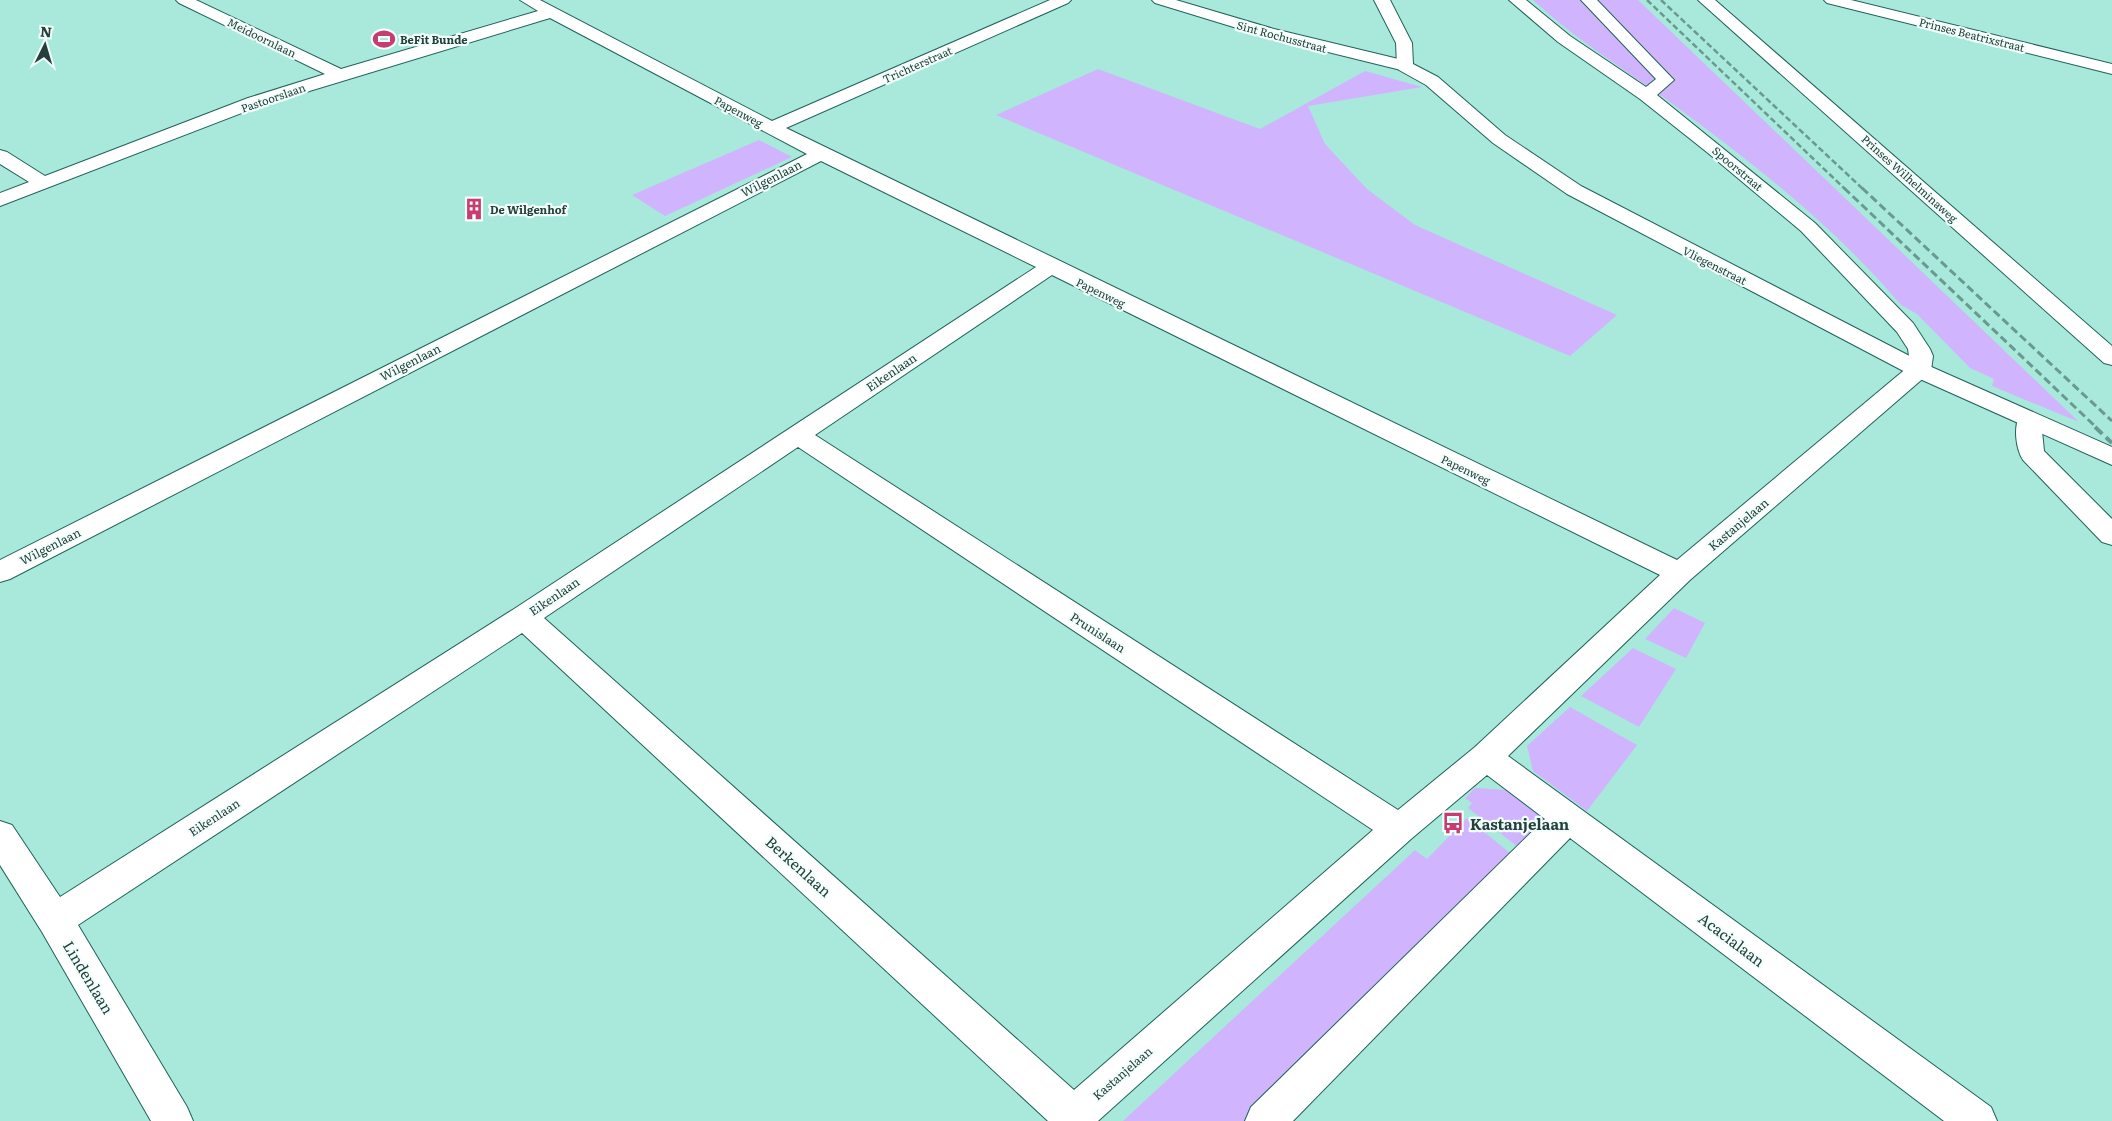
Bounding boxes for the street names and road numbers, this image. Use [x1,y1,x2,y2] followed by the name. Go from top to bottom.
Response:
[225,13,299,61] street label: Meidoornlaan
[1917,13,2027,55] street label: Prinses Beatrixstraat
[1235,16,1329,56] street label: Sint Rochusstraat
[880,41,955,86] street label: Trichterstraat
[239,78,307,116] street label: Pastoorslaan
[712,92,767,131] street label: Papenweg
[1859,131,1962,226] street label: Prinses Wilhelminaweg
[1709,142,1767,194] street label: Spoorstraat
[737,155,805,201] street label: Wilgenlaan
[1680,242,1750,288] street label: Vliegenstraat
[1074,273,1129,311] street label: Papenweg
[376,339,444,385] street label: Wilgenlaan
[862,348,920,396] street label: Eikenlaan
[1439,450,1494,488] street label: Papenweg
[1704,493,1772,555] street label: Kastanjelaan
[16,523,84,569] street label: Wilgenlaan
[525,572,583,620] street label: Eikenlaan
[1067,607,1129,657] street label: Prunislaan
[185,794,243,840] street label: Eikenlaan
[761,830,837,902] street label: Berkenlaan
[1694,906,1770,972] street label: Acacialaan
[58,936,120,1018] street label: Lindenlaan
[1088,1042,1156,1104] street label: Kastanjelaan

